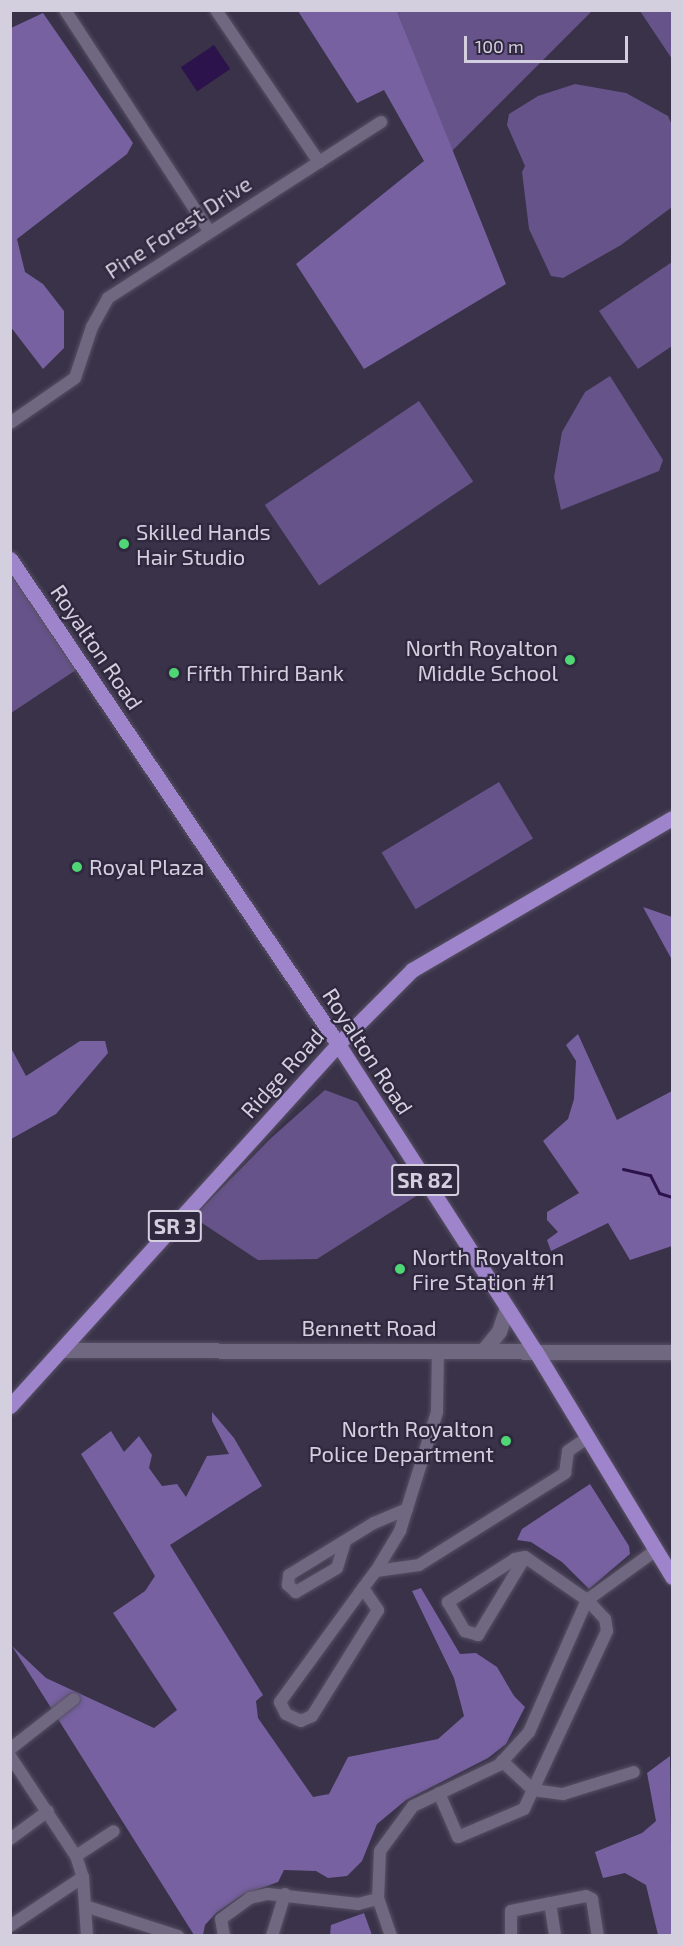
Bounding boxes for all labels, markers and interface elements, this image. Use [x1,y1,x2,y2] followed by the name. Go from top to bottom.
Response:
[467,24,630,62] scale bar
[475,35,524,57] text: 100 m
[100,170,256,284] street label: Pine Forest Drive
[136,518,271,570] place label: Skilled Hands Hair Studio
[117,537,131,551] marker: Skilled Hands Hair Studio
[45,579,149,715] street label: Royalton Road
[406,634,558,686] place label: North Royalton Middle School
[563,653,577,667] marker: North Royalton Middle School
[186,660,345,686] place label: Fifth Third Bank
[167,666,181,680] marker: Fifth Third Bank
[89,854,205,880] place label: Royal Plaza
[70,860,84,874] marker: Royal Plaza
[317,983,419,1119] street label: Royalton Road
[235,1023,329,1123] street label: Ridge Road
[390,1162,460,1198] road number: SR 82
[146,1208,204,1244] road number: SR 3
[412,1243,564,1294] place label: North Royalton Fire Station #1
[393,1262,407,1276] marker: North Royalton Fire Station #1
[301,1315,437,1341] street label: Bennett Road
[309,1415,494,1466] place label: North Royalton Police Department
[499,1434,513,1448] marker: North Royalton Police Department

